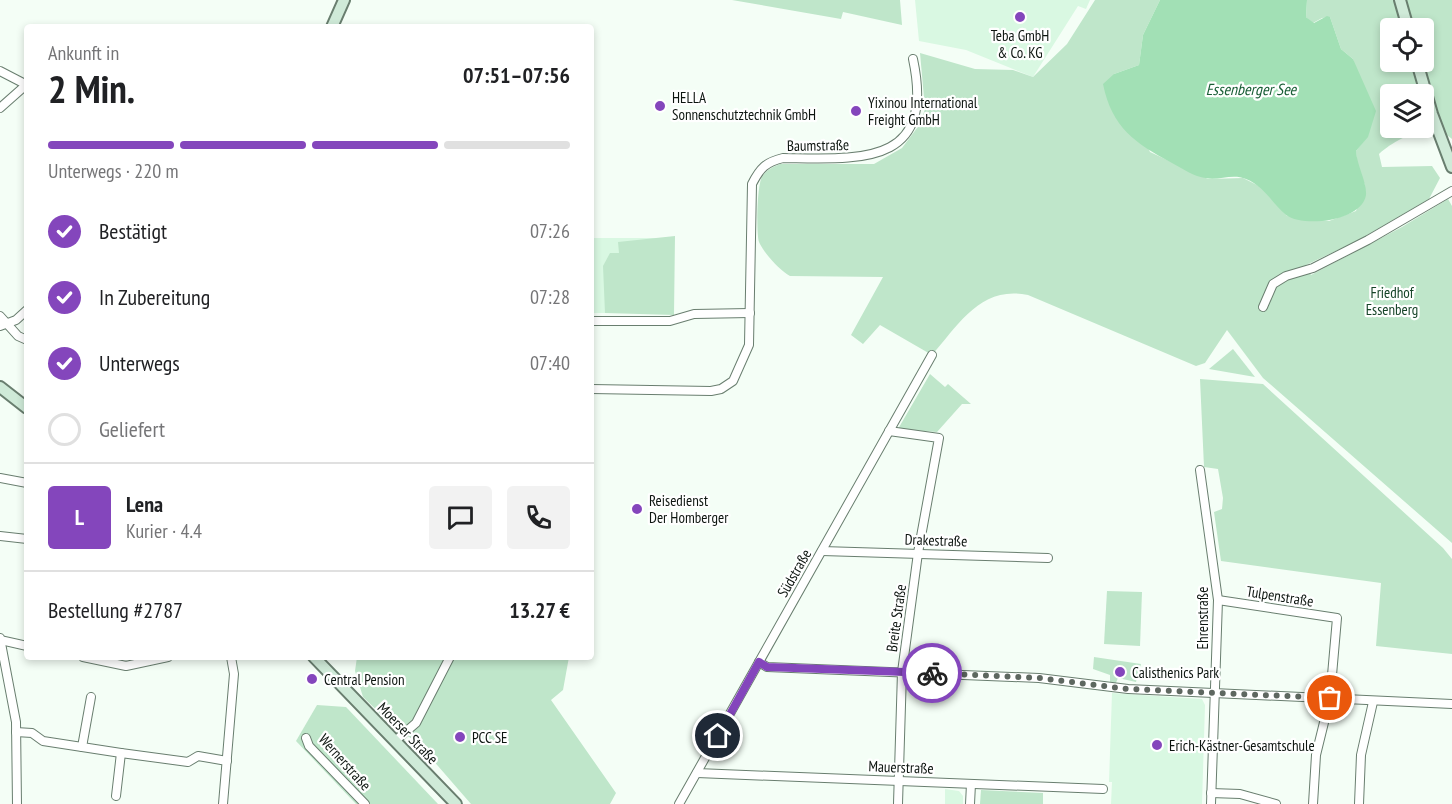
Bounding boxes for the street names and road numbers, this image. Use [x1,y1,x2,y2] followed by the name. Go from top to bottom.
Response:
[787,135,849,155] street label: Baumstraße
[904,529,968,551] street label: Drakestraße
[773,546,815,600] street label: Südstraße
[1245,581,1315,611] street label: Tulpenstraße
[882,583,910,653] street label: Breite Straße
[1193,587,1212,649] street label: Ehrenstraße
[374,698,442,768] street label: Moerser Straße
[315,730,375,794] street label: Wernerstraße
[868,756,934,778] street label: Mauerstraße

